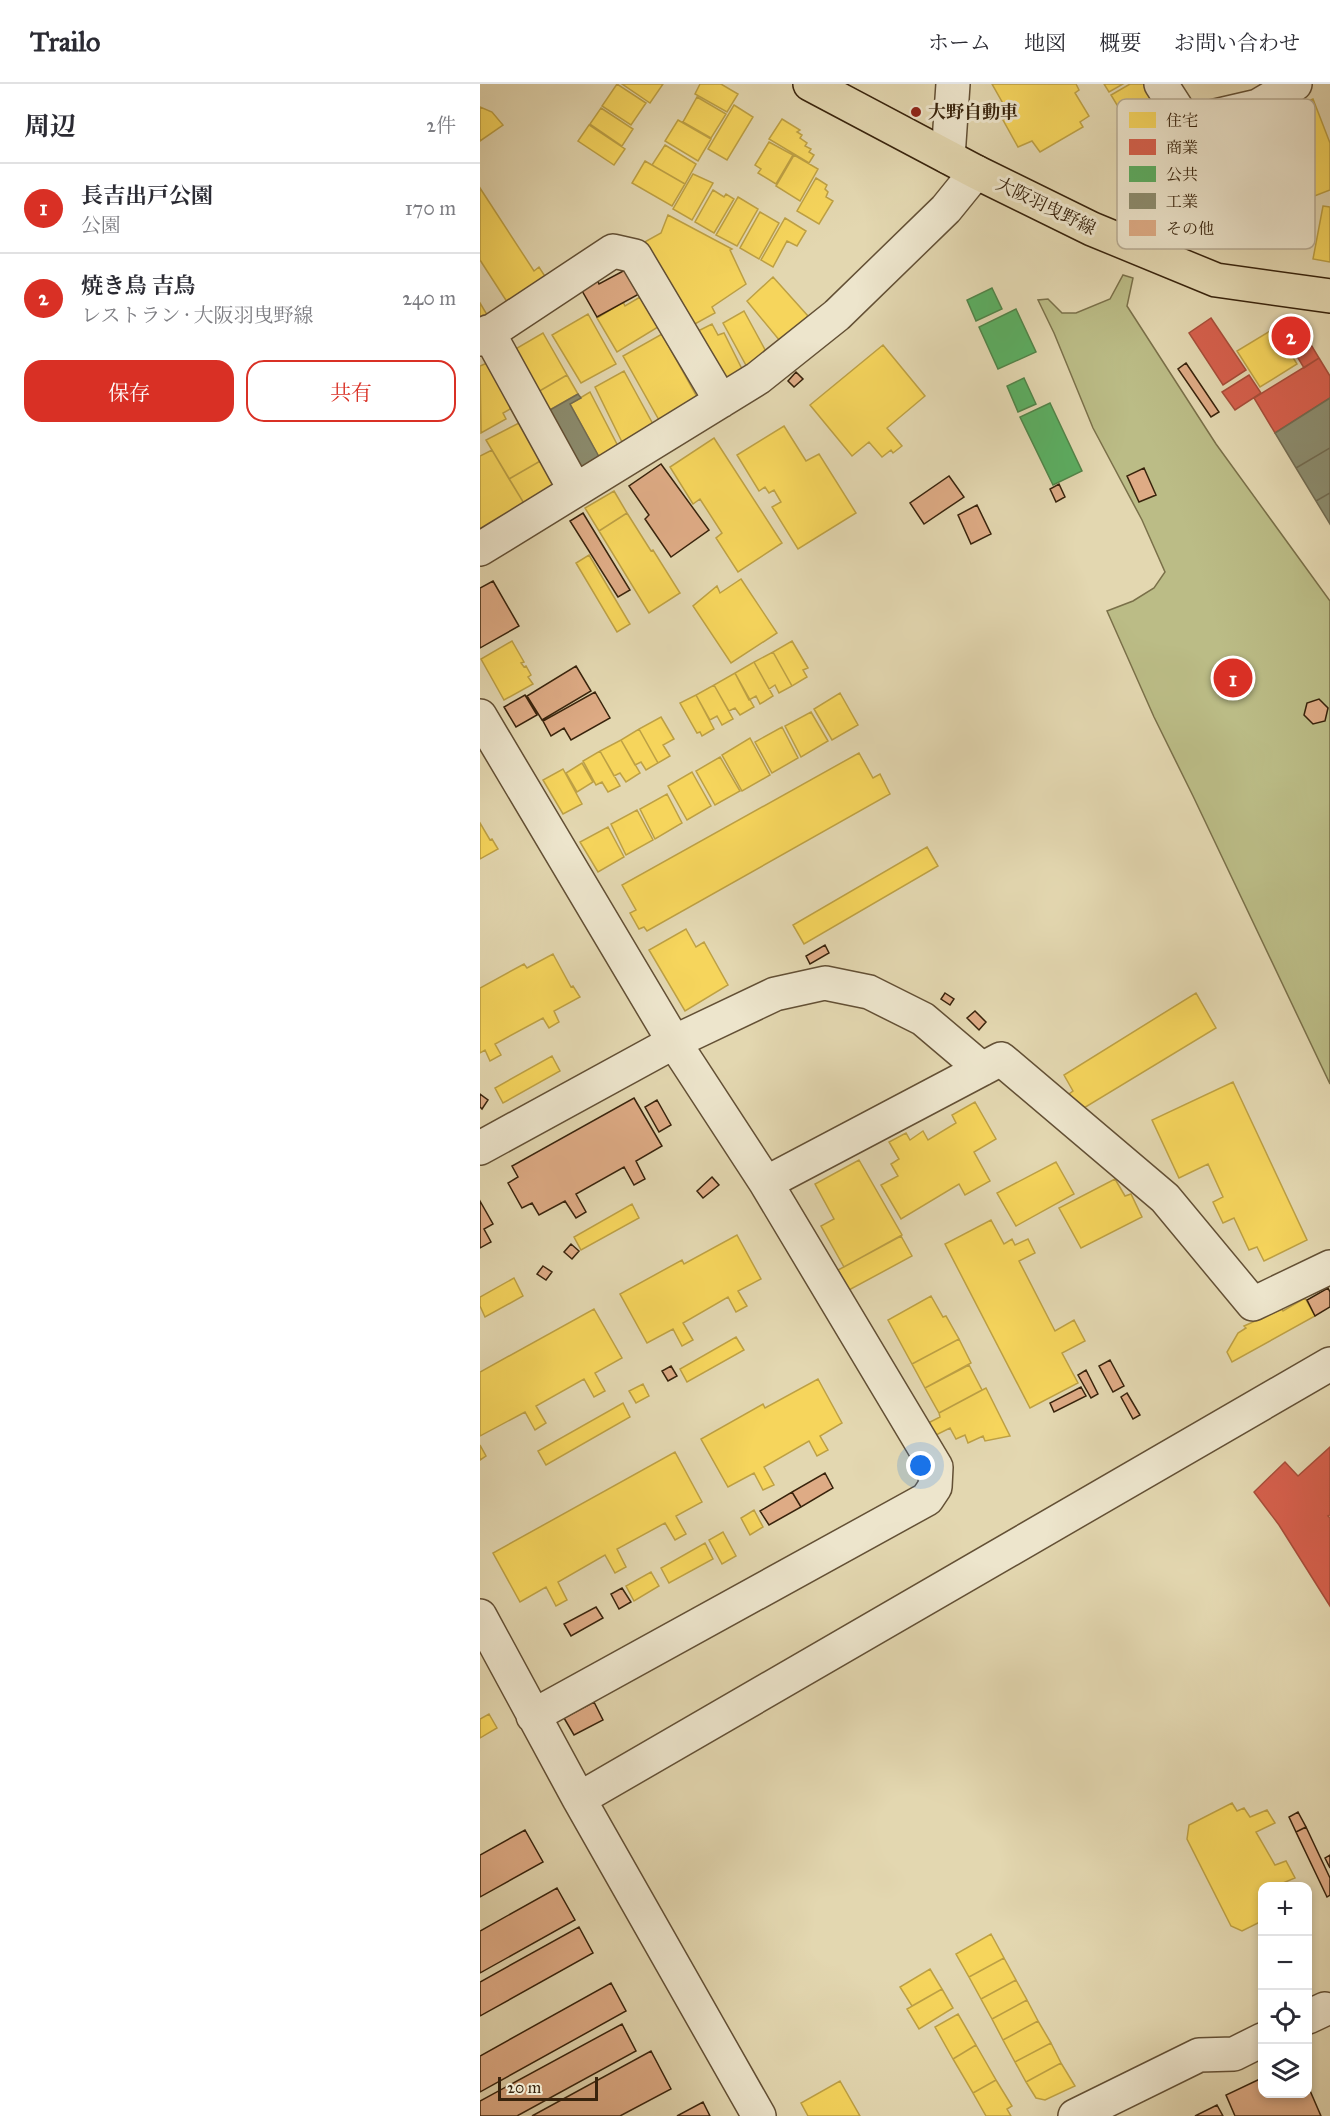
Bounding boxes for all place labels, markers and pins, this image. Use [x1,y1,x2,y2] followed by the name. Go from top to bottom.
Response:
[928,101,1018,123] place label: 大野自動車
[909,105,923,119] marker: 大野自動車
[1272,314,1310,358] pin: 2
[1214,656,1252,700] pin: 1

